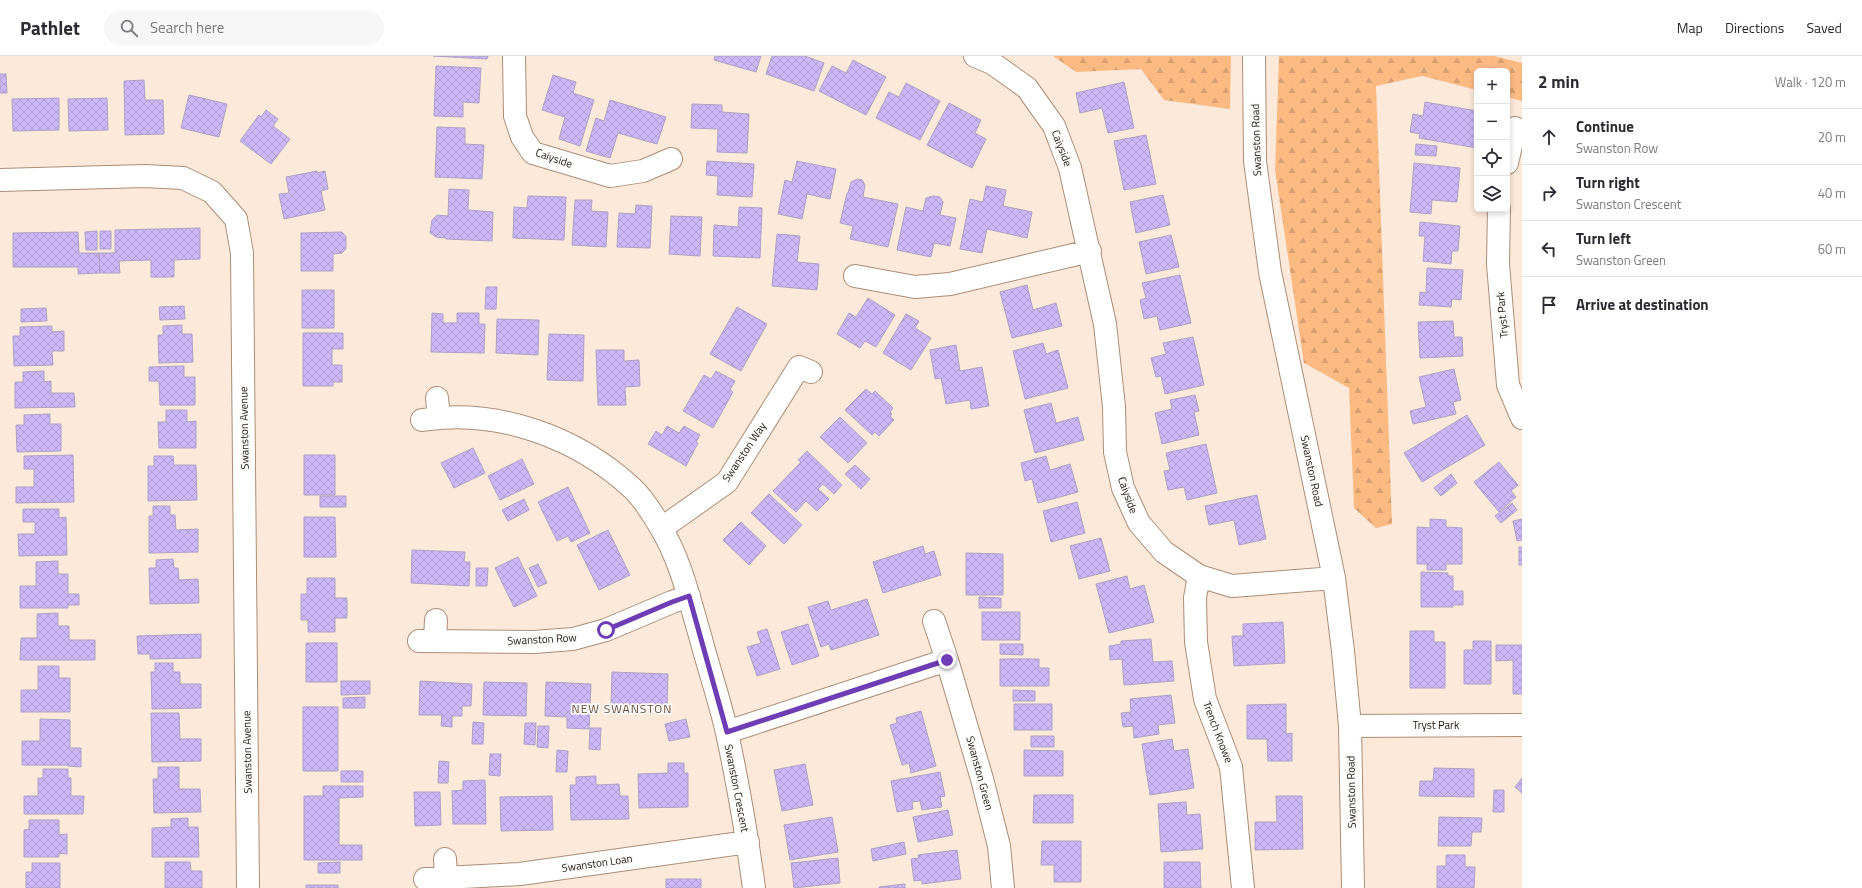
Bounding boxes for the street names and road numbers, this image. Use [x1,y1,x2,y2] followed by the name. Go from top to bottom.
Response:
[1247,103,1265,177] street label: Swanston Road
[1048,127,1076,169] street label: Caiyside
[533,144,575,172] street label: Caiyside
[1492,291,1512,339] street label: Tryst Park
[235,386,253,470] street label: Swanston Avenue
[718,418,770,485] street label: Swanston Way
[1297,434,1327,508] street label: Swanston Road
[1114,474,1142,516] street label: Caiyside
[507,629,578,649] street label: Swanston Row
[1199,699,1237,766] street label: Trench Knowe
[238,710,256,794] street label: Swanston Avenue
[1413,717,1460,733] street label: Tryst Park
[962,734,998,812] street label: Swanston Green
[721,743,753,833] street label: Swanston Crescent
[1342,755,1360,828] street label: Swanston Road
[561,850,633,876] street label: Swanston Loan

